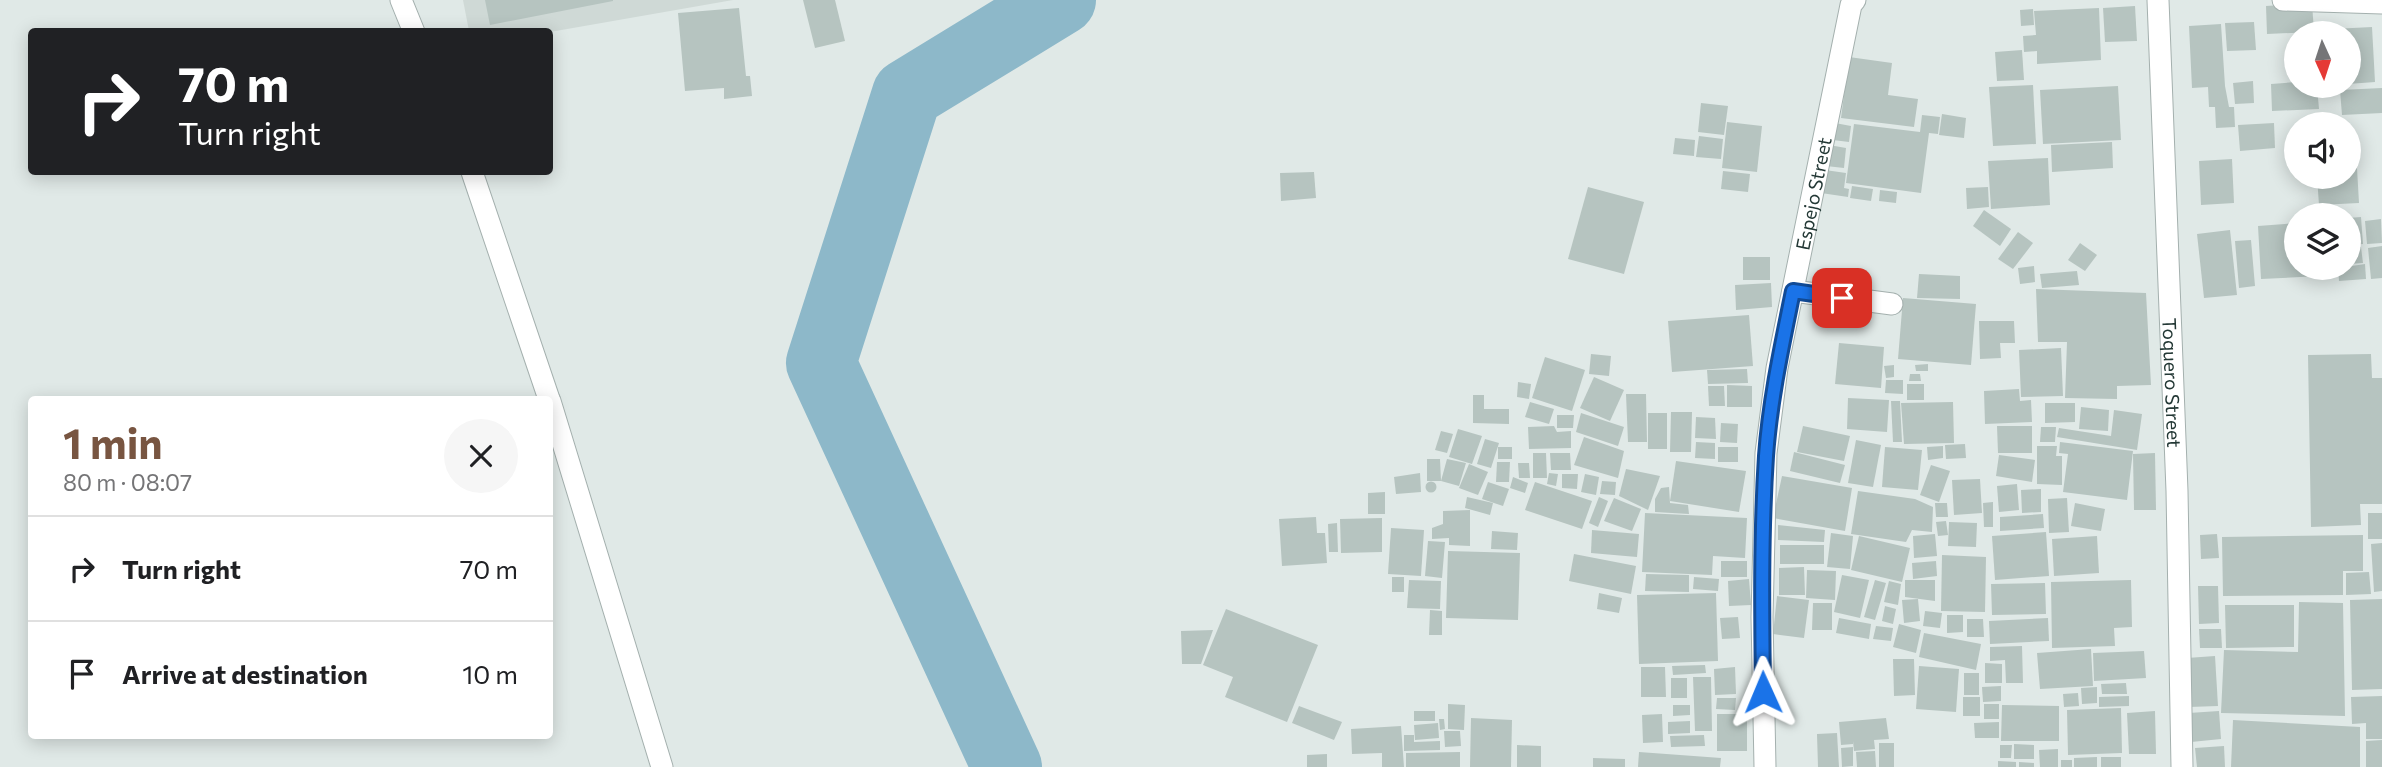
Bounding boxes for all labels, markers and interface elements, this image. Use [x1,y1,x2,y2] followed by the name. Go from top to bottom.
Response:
[2284,21,2361,98] north arrow
[2284,21,2361,280] map controls
[178,52,289,112] text: 70 m
[63,56,154,147] icon: right
[178,112,321,152] text: Turn right
[2284,112,2361,189] button: sound
[1790,135,1835,252] street label: Espejo Street
[2284,203,2361,280] button: layers
[1812,268,1872,328] pin
[1823,279,1861,317] icon: arrive
[2159,317,2187,448] street label: Toquero Street
[63,416,163,468] text: 1 min
[444,419,518,493] button: close
[63,468,192,496] text: 80 m · 08:07
[63,550,101,588] icon: right
[122,553,241,584] text: Turn right
[460,553,518,584] text: 70 m
[63,655,101,693] icon: arrive
[1726,655,1800,729] position arrow
[122,658,368,689] text: Arrive at destination
[462,658,518,689] text: 10 m

